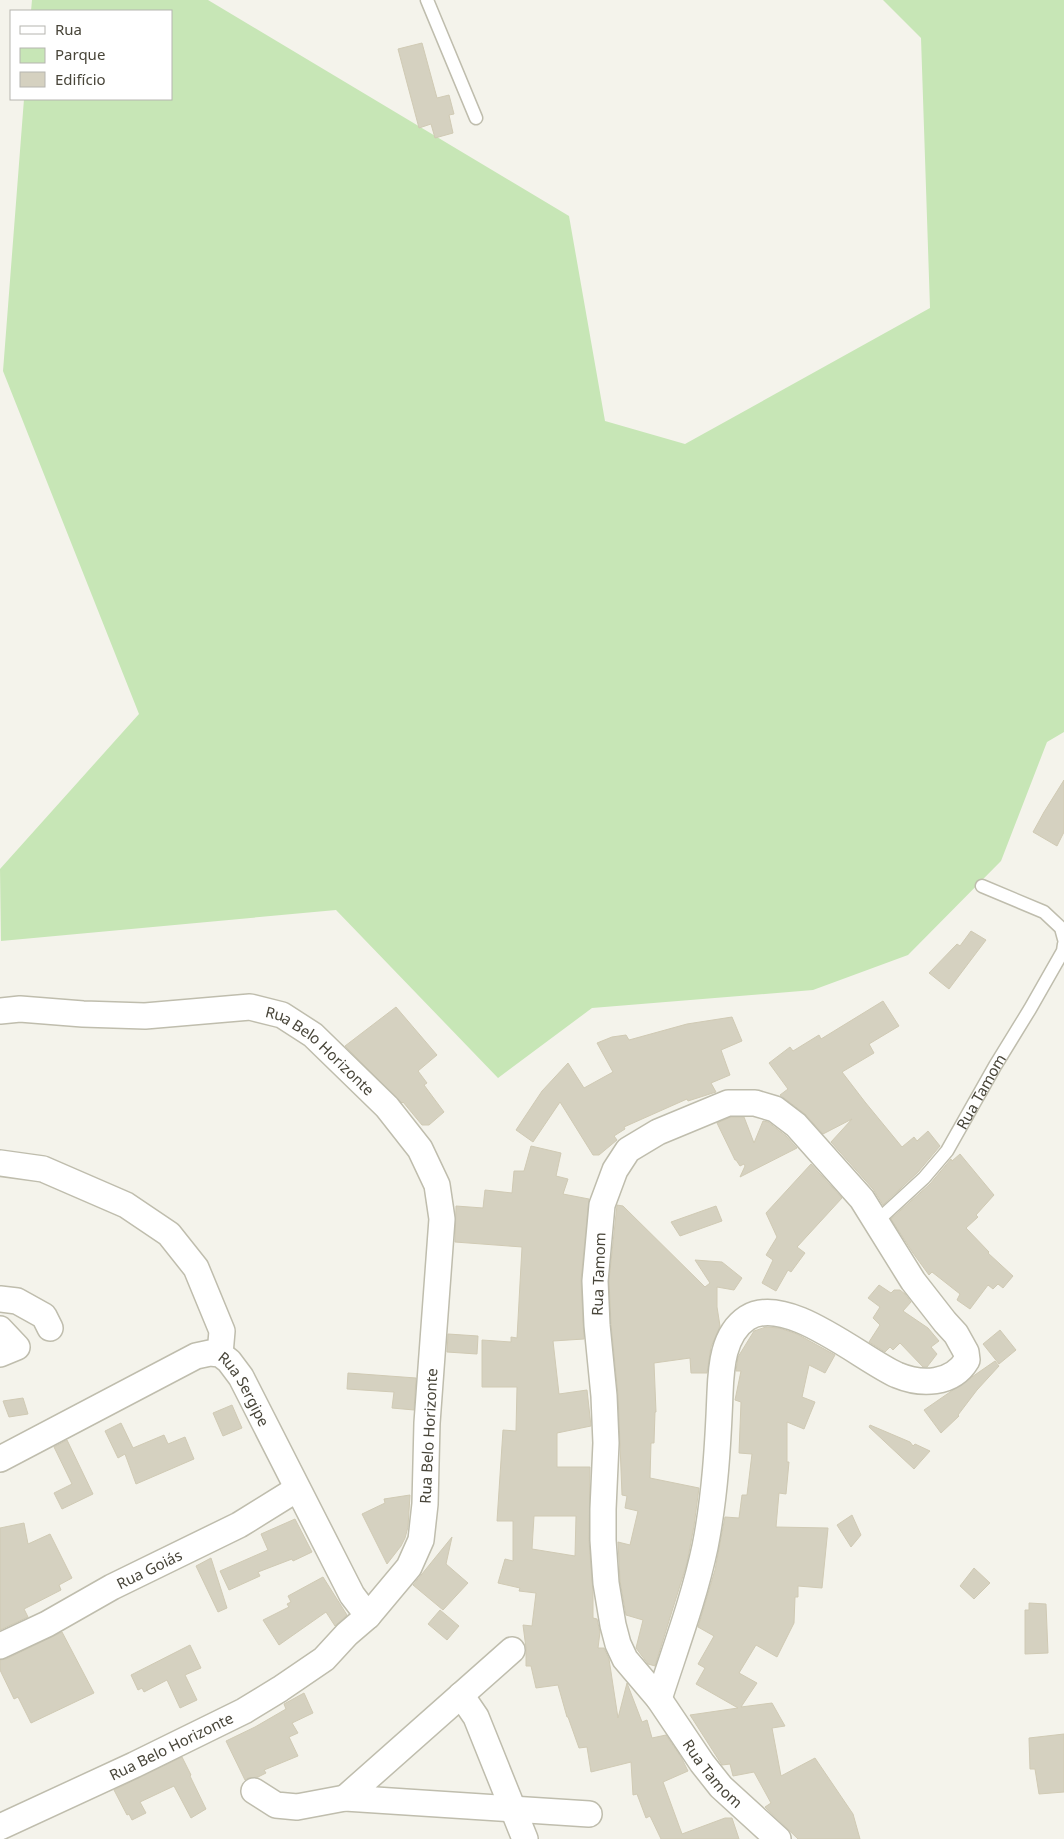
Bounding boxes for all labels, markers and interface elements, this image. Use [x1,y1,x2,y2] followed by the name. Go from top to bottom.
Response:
[10,10,172,100] legend
[55,19,82,39] text: Rua
[55,44,105,64] text: Parque
[55,69,106,89] text: Edifício
[264,1001,379,1100] street label: Rua Belo Horizonte
[951,1050,1010,1133] street label: Rua Tamom
[587,1232,609,1316] street label: Rua Tamom
[215,1347,274,1430] street label: Rua Sergipe
[414,1368,442,1504] street label: Rua Belo Horizonte
[113,1544,185,1593] street label: Rua Goiás
[106,1707,236,1785] street label: Rua Belo Horizonte
[679,1735,747,1812] street label: Rua Tamom

